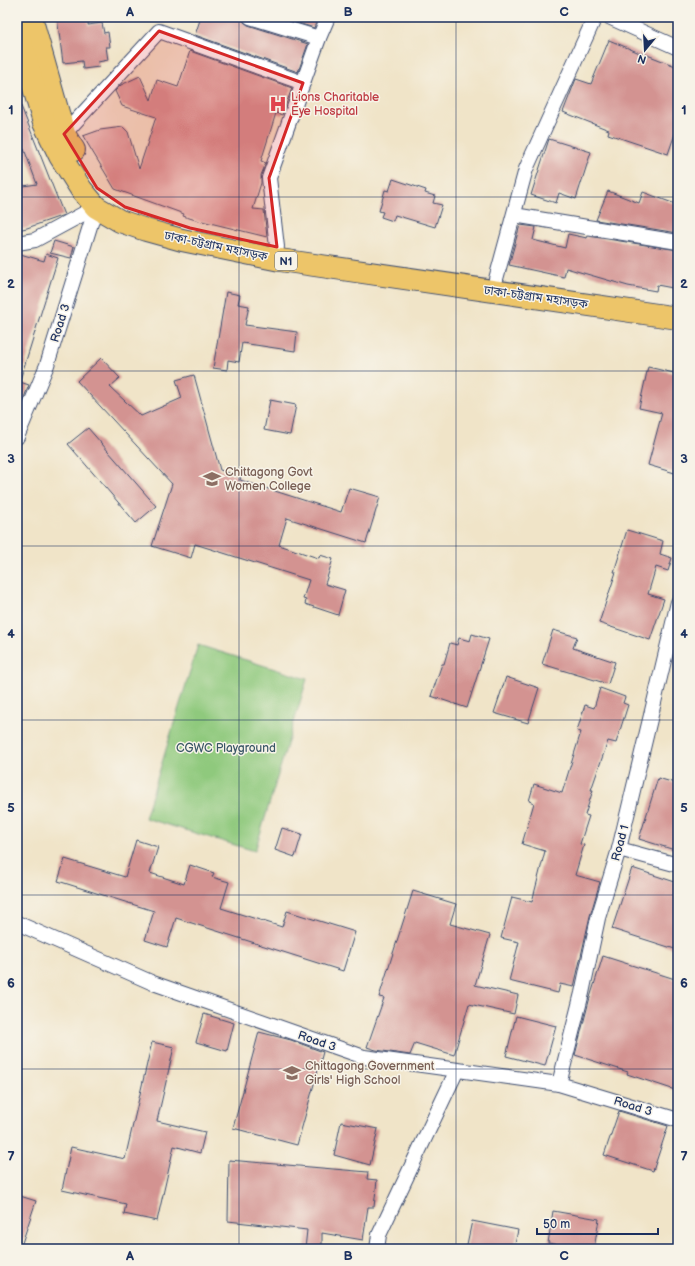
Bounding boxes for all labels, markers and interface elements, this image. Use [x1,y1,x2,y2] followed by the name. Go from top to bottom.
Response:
[125,4,134,20] text: A
[343,4,353,20] text: B
[559,4,569,20] text: C
[625,30,665,70] north arrow
[636,52,648,66] text: N
[291,90,379,119] place label: Lions Charitable Eye Hospital
[268,94,288,114] hospital icon: Lions Charitable Eye Hospital
[8,102,14,118] text: 1
[681,102,687,118] text: 1
[162,227,269,265] street label: ঢাকা-চট্টগ্রাম মহাসড়ক
[275,252,297,270] road number: N1
[7,276,15,292] text: 2
[680,276,688,292] text: 2
[482,282,589,312] street label: ঢাকা-চট্টগ্রাম মহাসড়ক
[48,302,73,344] street label: Road 3
[7,451,15,467] text: 3
[680,451,688,467] text: 3
[225,465,313,494] place label: Chittagong Govt Women College
[202,469,222,489] school or university icon: Chittagong Govt Women College
[7,626,15,642] text: 4
[680,626,688,642] text: 4
[176,741,276,756] park label: CGWC Playground
[7,800,15,816] text: 5
[680,800,688,816] text: 5
[608,823,633,863] street label: Road 1
[7,975,15,991] text: 6
[680,975,688,991] text: 6
[296,1028,338,1055] street label: Road 3
[305,1059,435,1088] place label: Chittagong Government Girls' High School
[282,1063,302,1083] school or university icon: Chittagong Government Girls' High School
[612,1094,654,1119] street label: Road 3
[7,1149,15,1165] text: 7
[680,1149,688,1165] text: 7
[537,1210,658,1236] scale bar
[543,1217,570,1232] text: 50 m
[125,1248,134,1264] text: A
[343,1248,353,1264] text: B
[559,1248,569,1264] text: C

